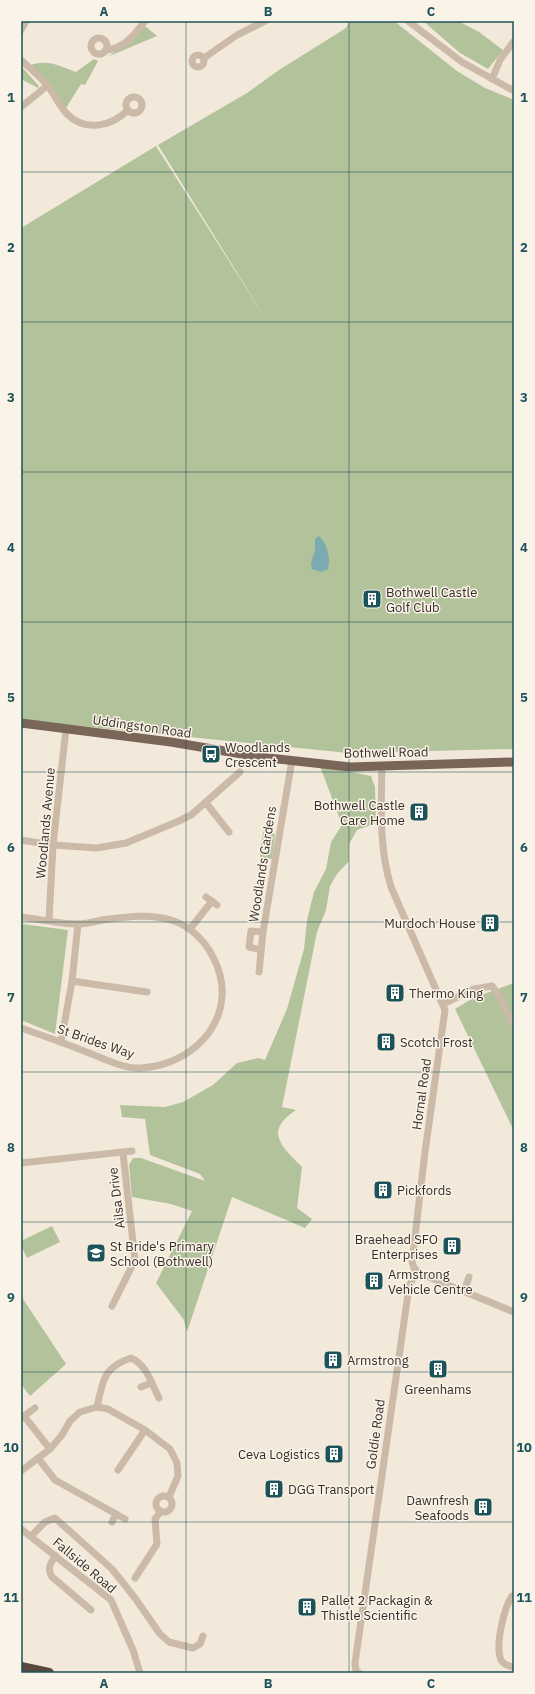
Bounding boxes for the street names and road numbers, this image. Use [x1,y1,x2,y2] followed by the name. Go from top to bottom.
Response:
[91,711,193,742] street label: Uddingston Road
[344,743,428,762] street label: Bothwell Road
[32,767,59,879] street label: Woodlands Avenue
[245,805,280,923] street label: Woodlands Gardens
[55,1020,137,1063] street label: St Brides Way
[408,1057,435,1131] street label: Hornal Road
[104,1166,129,1230] street label: Ailsa Drive
[362,1398,389,1470] street label: Goldie Road
[49,1534,120,1597] street label: Fallside Road

